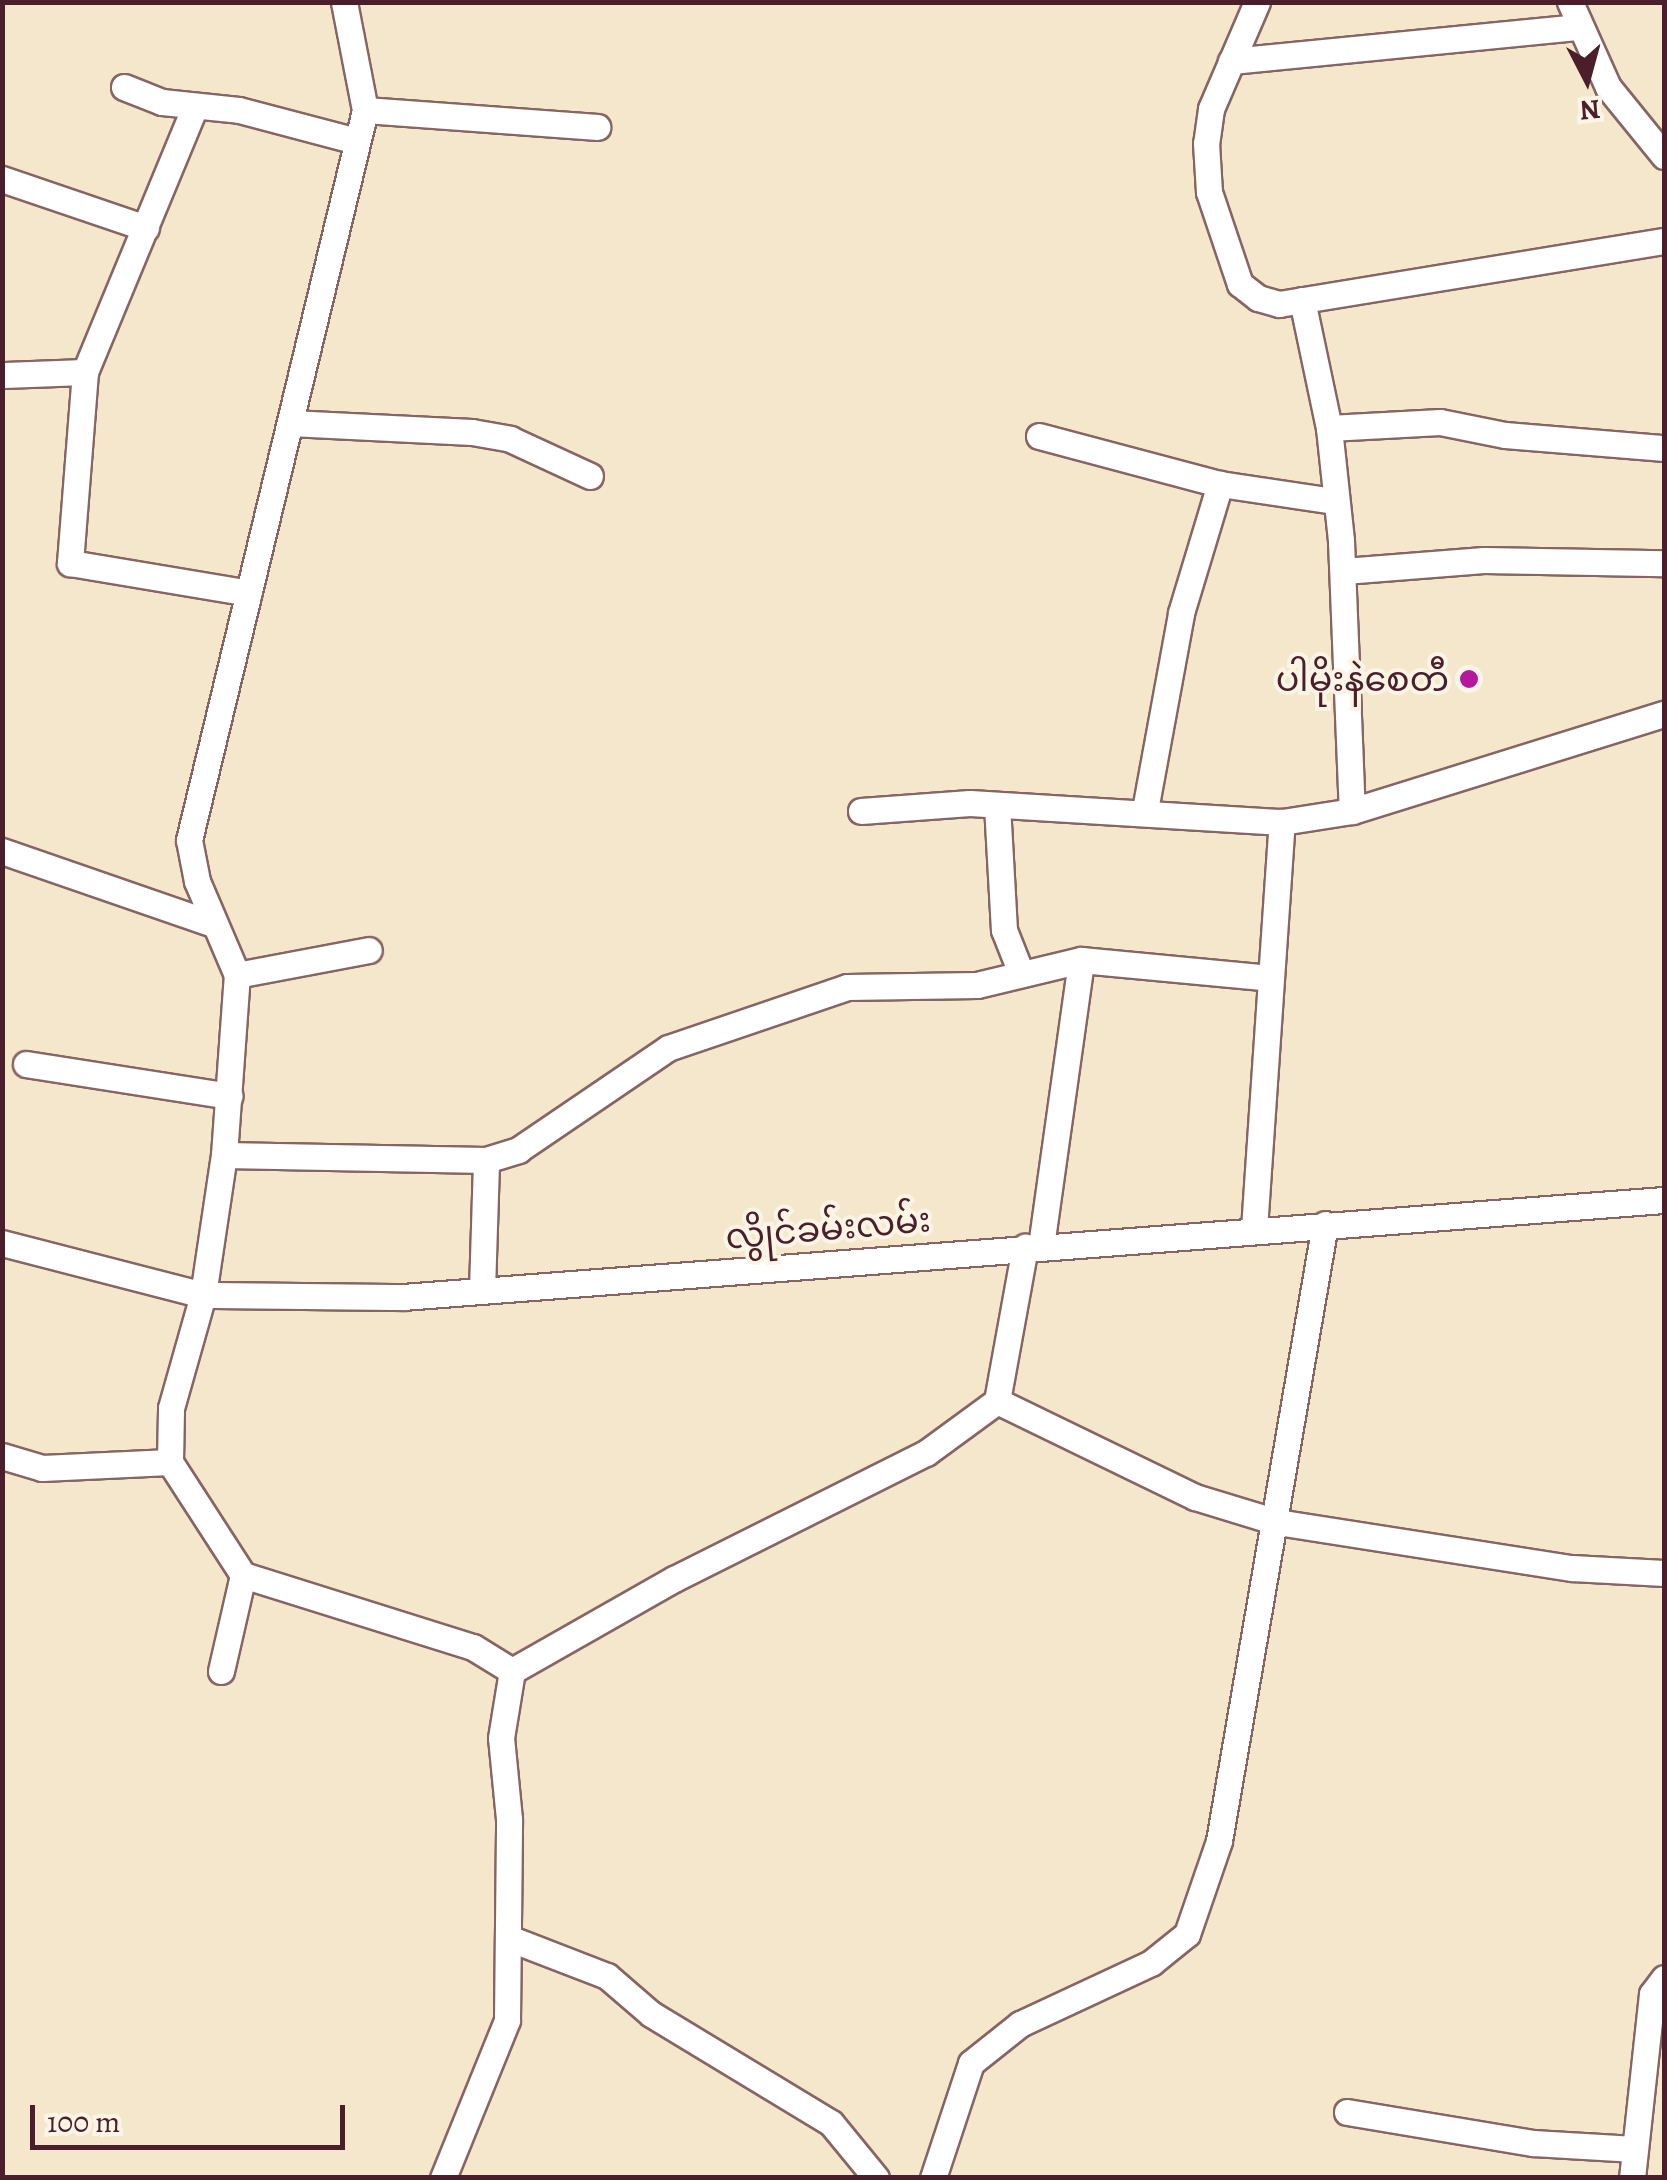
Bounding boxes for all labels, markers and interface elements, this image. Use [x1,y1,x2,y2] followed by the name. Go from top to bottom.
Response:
[1537,30,1637,130] north arrow
[1578,90,1602,130] text: N
[1276,658,1449,700] place label: ပါမိုးနဲစေတီ
[1458,668,1480,690] marker: ပါမိုးနဲစေတီ
[724,1198,932,1258] street label: လွိုင်ခမ်းလမ်း
[35,2085,350,2147] scale bar
[47,2102,120,2142] text: 100 m

